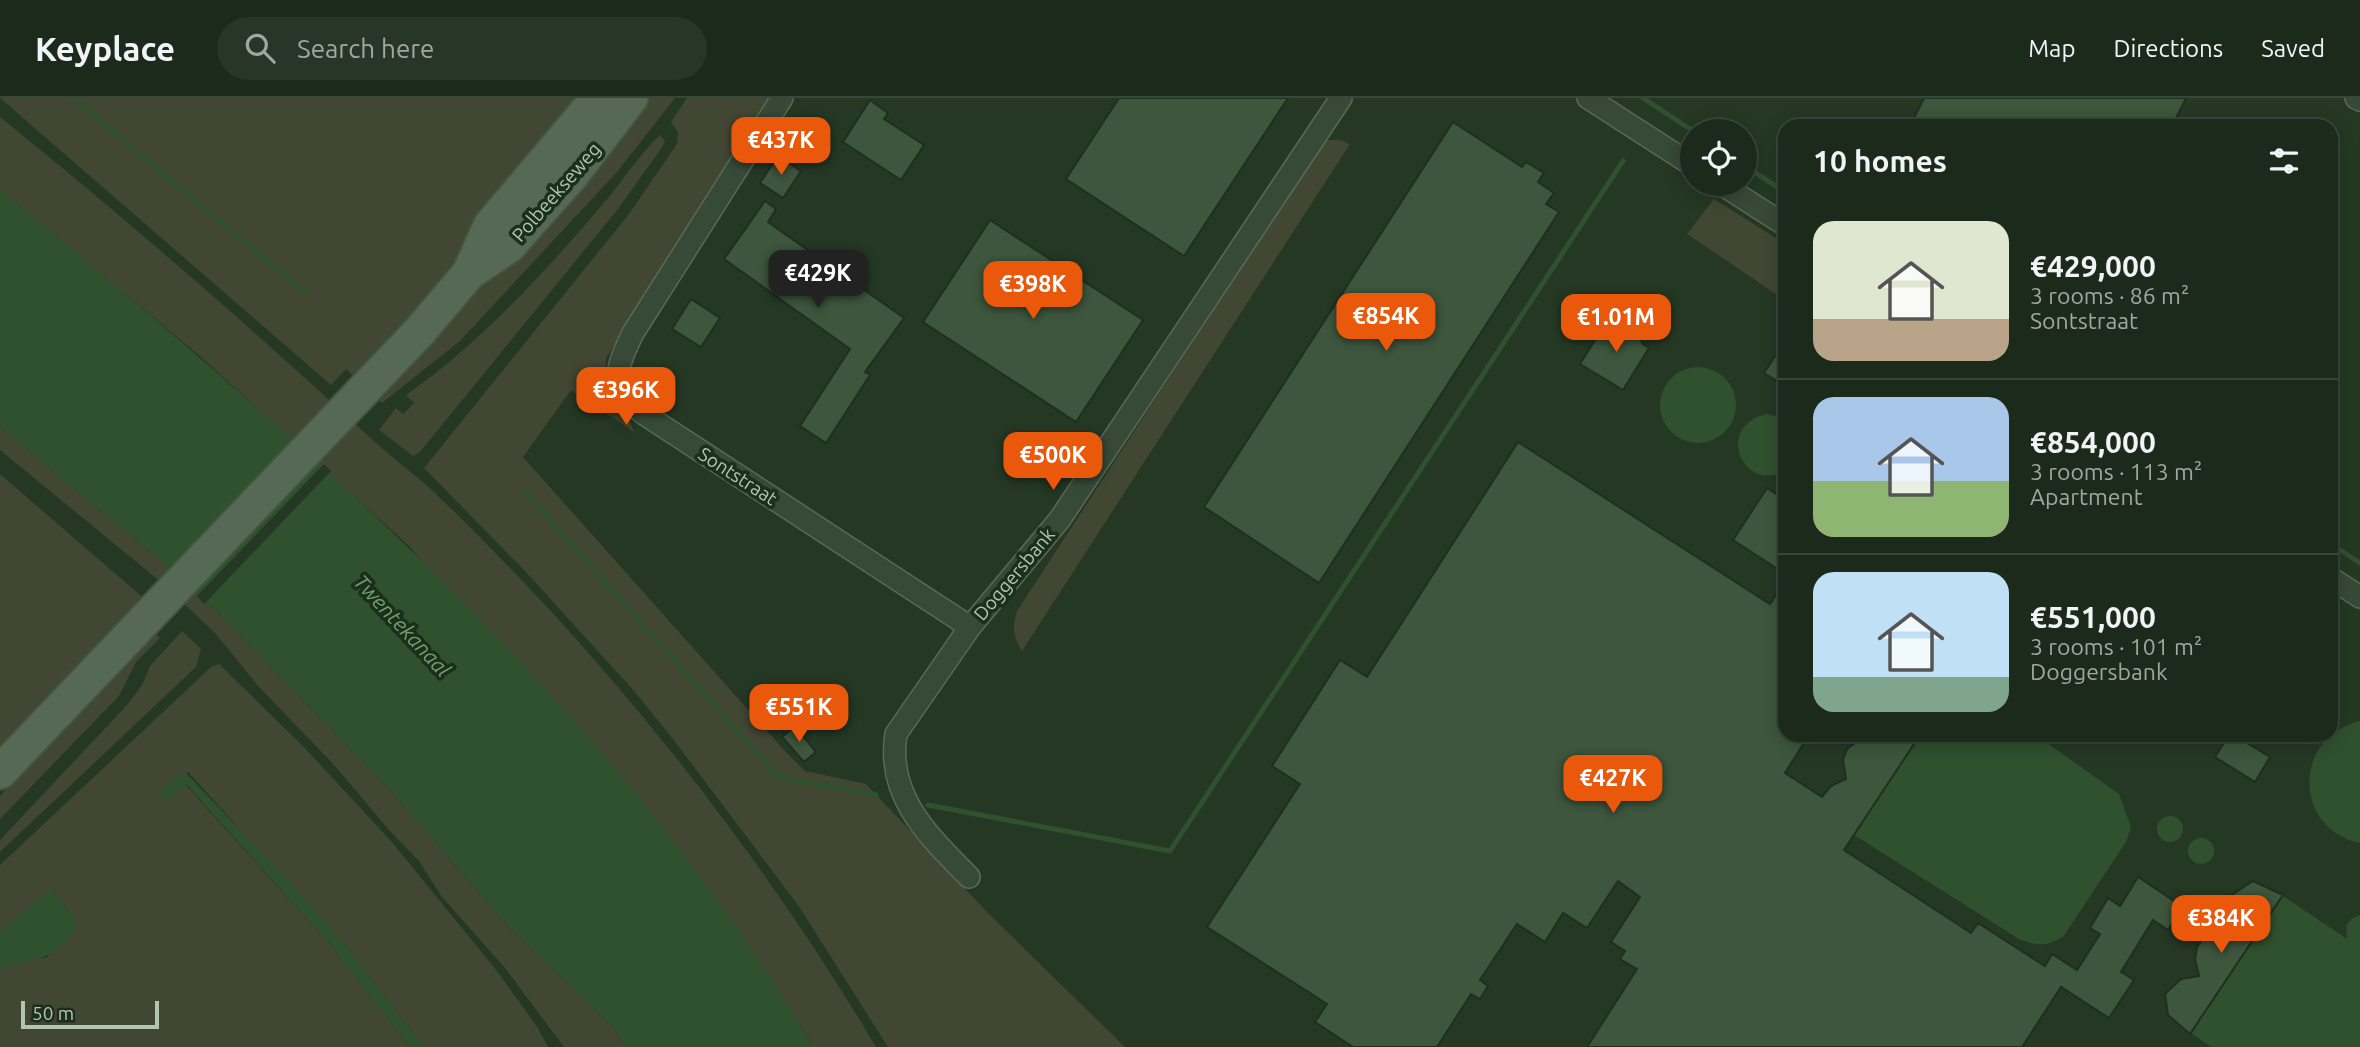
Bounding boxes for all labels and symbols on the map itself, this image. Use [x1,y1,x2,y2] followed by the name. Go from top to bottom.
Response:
[732,118,830,177] pin: €437K
[507,138,605,246] street label: Polbeekseweg
[769,250,867,310] pin: €429K
[984,262,1082,321] pin: €398K
[1337,294,1435,353] pin: €854K
[1559,294,1673,354] pin: €1.01M
[577,368,675,427] pin: €396K
[1004,432,1102,492] pin: €500K
[695,442,782,510] street label: Sontstraat
[969,523,1059,625] street label: Doggersbank
[349,569,456,681] water label: Twentekanaal
[750,684,848,744] pin: €551K
[1564,756,1662,815] pin: €427K
[2172,896,2270,955] pin: €384K
[21,998,159,1030] scale bar

